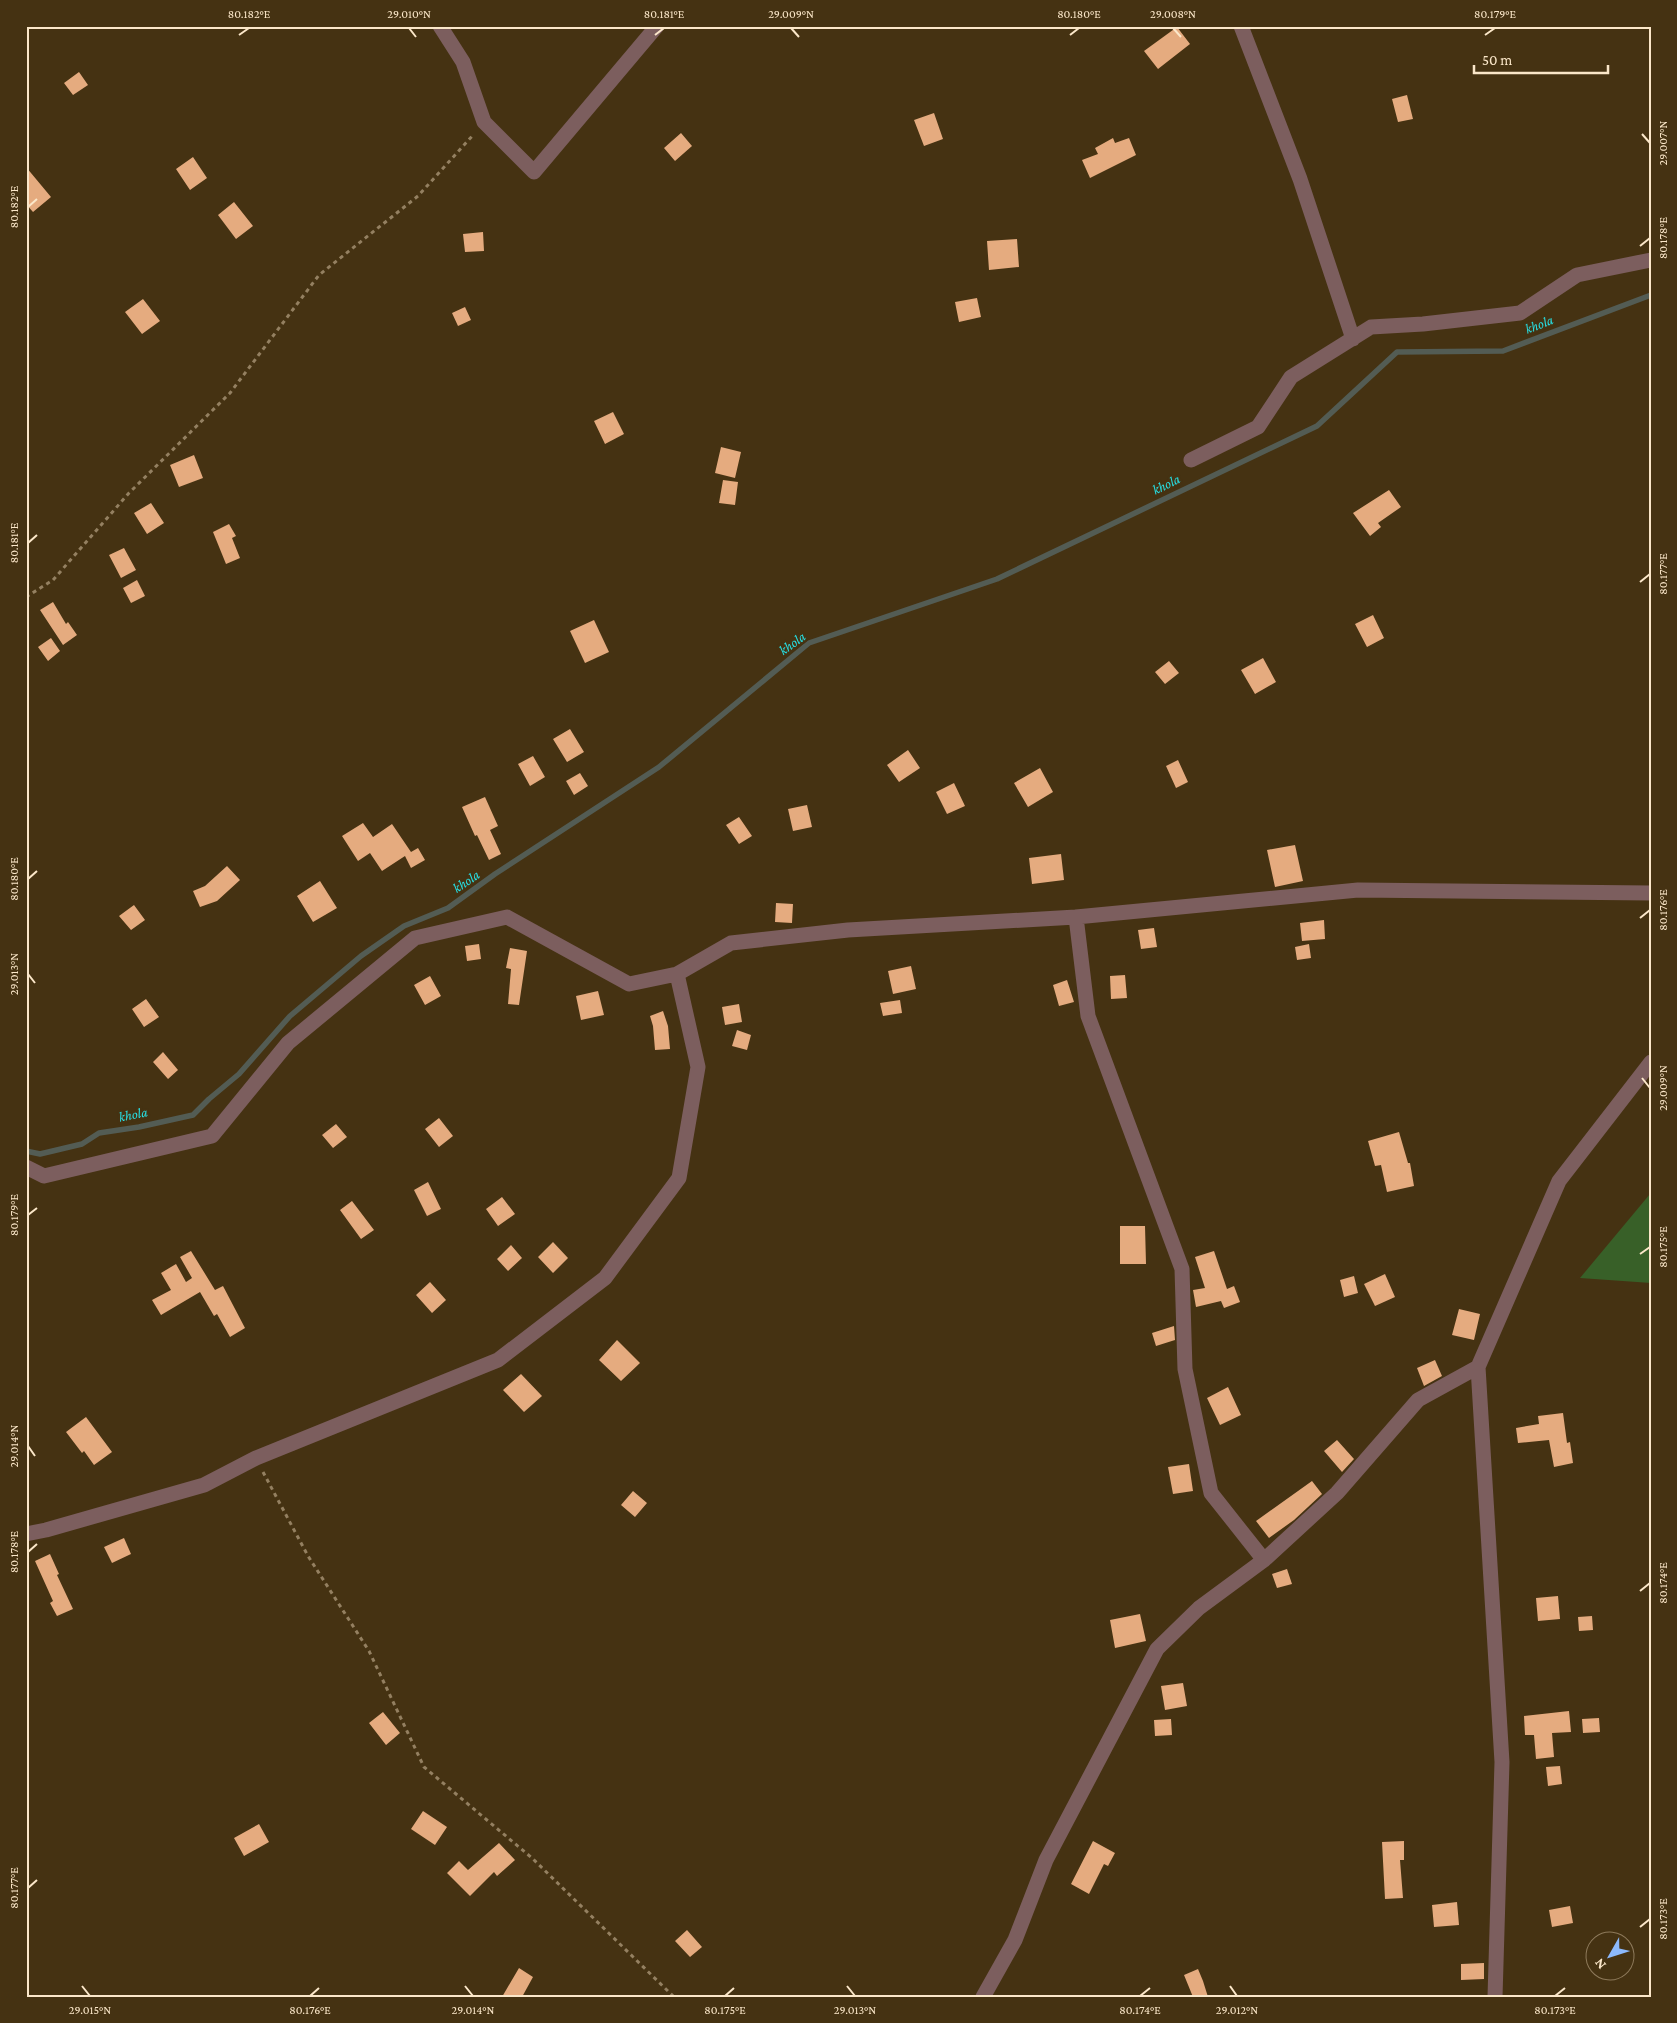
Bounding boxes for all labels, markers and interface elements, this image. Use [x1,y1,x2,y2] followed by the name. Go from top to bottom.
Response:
[228,7,271,21] text: 80.182°E
[387,7,431,21] text: 29.010°N
[644,7,685,21] text: 80.181°E
[768,7,814,21] text: 29.009°N
[1057,7,1101,21] text: 80.180°E
[1150,7,1196,21] text: 29.008°N
[1474,7,1516,21] text: 80.179°E
[1474,42,1608,74] scale bar
[1482,52,1512,68] text: 50 m
[1656,120,1670,165] text: 29.007°N
[7,185,21,228] text: 80.182°E
[1656,216,1670,259] text: 80.178°E
[1523,311,1556,337] water label: khola
[1150,470,1183,498] water label: khola
[7,522,21,563] text: 80.181°E
[1656,553,1670,595] text: 80.177°E
[776,628,809,658] water label: khola
[7,857,21,901] text: 80.180°E
[450,866,483,896] water label: khola
[1656,889,1670,931] text: 80.176°E
[7,953,21,995] text: 29.013°N
[1656,1065,1670,1111] text: 29.009°N
[117,1103,149,1125] water label: khola
[7,1194,21,1236] text: 80.179°E
[1656,1226,1670,1268] text: 80.175°E
[7,1424,21,1467] text: 29.014°N
[7,1530,21,1573] text: 80.178°E
[1656,1562,1670,1604] text: 80.174°E
[7,1867,21,1909] text: 80.177°E
[1656,1898,1670,1940] text: 80.173°E
[1584,1930,1634,1980] north arrow
[1590,1955,1609,1973] text: N
[69,2003,111,2017] text: 29.015°N
[289,2003,331,2017] text: 80.176°E
[452,2003,495,2017] text: 29.014°N
[704,2003,746,2017] text: 80.175°E
[834,2003,876,2017] text: 29.013°N
[1119,2003,1161,2017] text: 80.174°E
[1216,2003,1258,2017] text: 29.012°N
[1534,2003,1576,2017] text: 80.173°E

